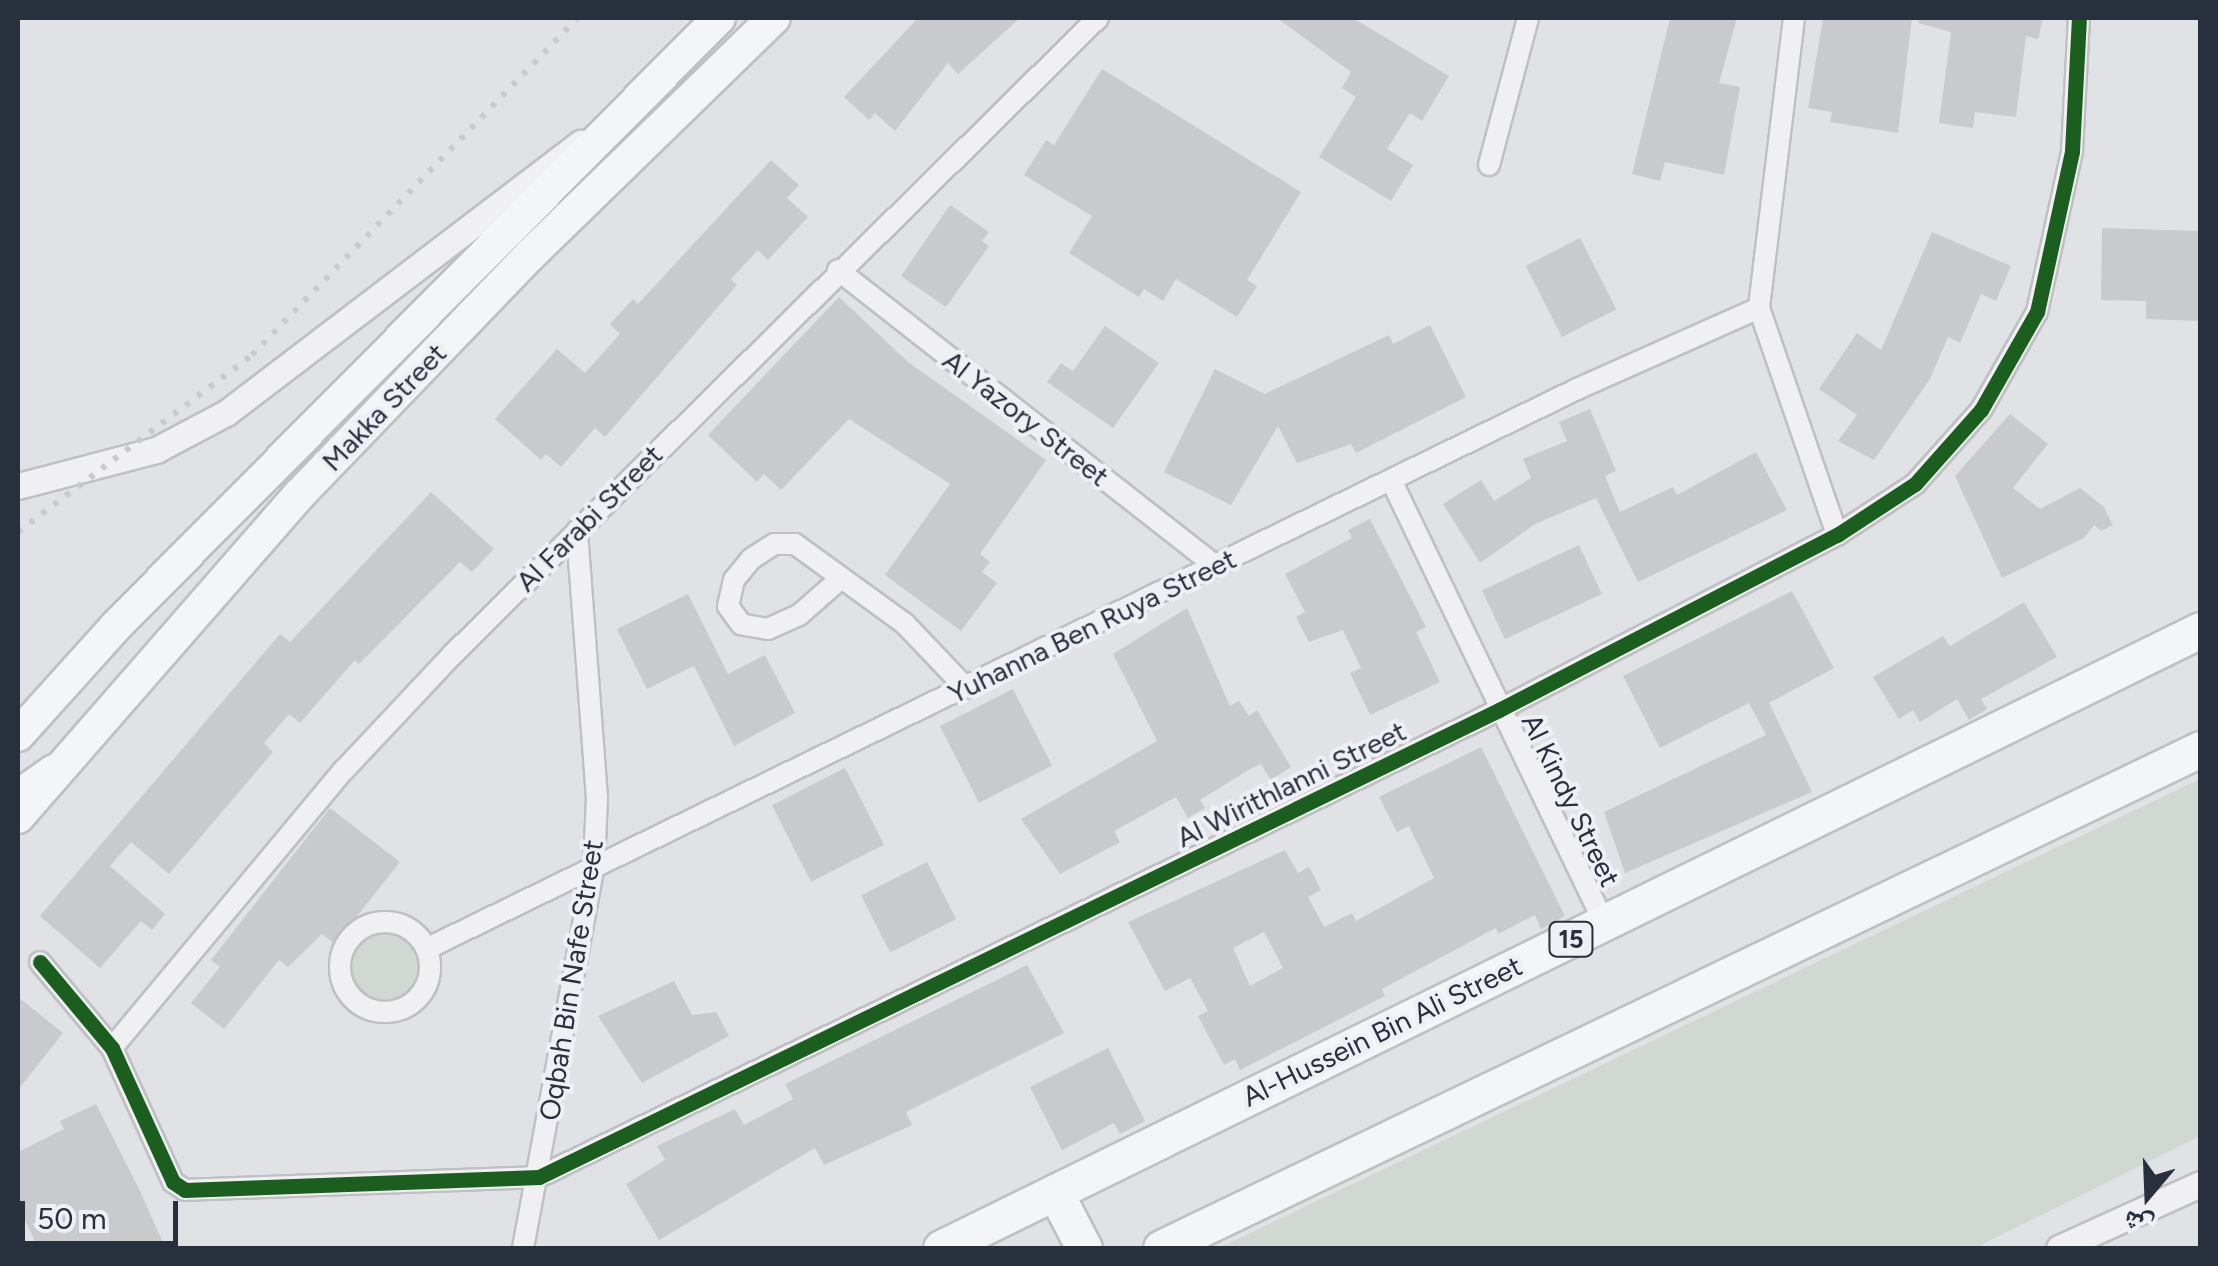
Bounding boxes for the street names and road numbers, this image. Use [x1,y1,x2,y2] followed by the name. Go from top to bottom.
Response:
[315,336,453,478] street label: Makka Street
[936,343,1116,493] street label: Al Yazory Street
[509,438,669,598] street label: Al Farabi Street
[943,542,1241,710] street label: Yuhanna Ben Ruya Street
[1515,708,1627,892] street label: Al Kindy Street
[1171,714,1411,854] street label: Al Wirithlanni Street
[532,837,610,1123] street label: Oqbah Bin Nafe Street
[1546,919,1596,959] road number: 15
[1237,949,1527,1113] street label: Al-Hussein Bin Ali Street

